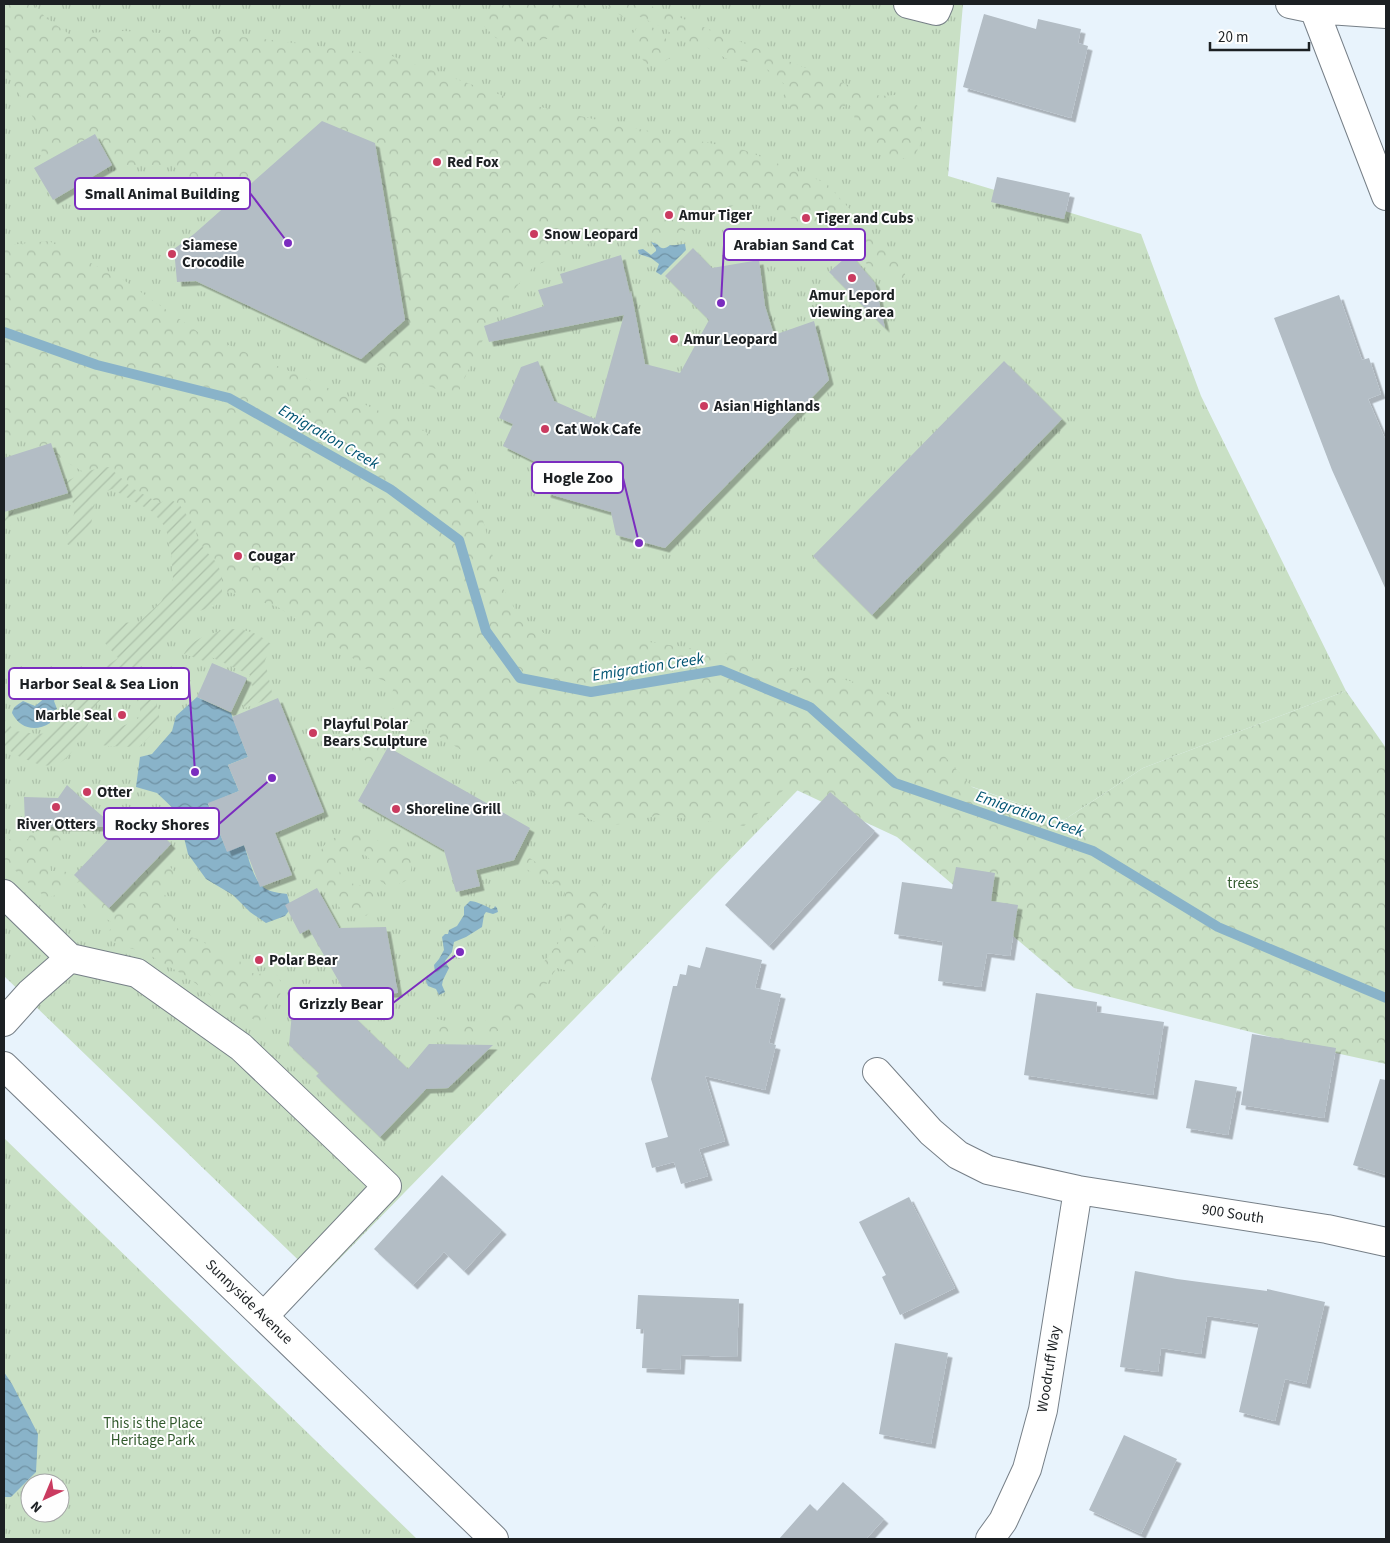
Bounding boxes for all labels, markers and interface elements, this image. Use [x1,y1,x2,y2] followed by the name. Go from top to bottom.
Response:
[1210,20,1309,52] scale bar
[1218,27,1248,48] text: 20 m
[447,152,499,173] place label: Red Fox
[431,156,443,168] marker: Red Fox
[75,178,250,209] callout: Small Animal Building
[84,183,240,205] text: Small Animal Building
[678,205,752,226] place label: Amur Tiger
[816,208,914,229] place label: Tiger and Cubs
[663,209,675,221] marker: Amur Tiger
[800,212,812,224] marker: Tiger and Cubs
[544,224,638,245] place label: Snow Leopard
[528,228,540,240] marker: Snow Leopard
[724,229,865,260] callout: Arabian Sand Cat
[733,234,854,256] text: Arabian Sand Cat
[182,235,245,273] place label: Siamese Crocodile
[166,248,178,260] marker: Siamese Crocodile
[846,272,858,284] marker: Amur Lepord viewing area
[808,285,895,323] place label: Amur Lepord viewing area
[683,329,777,350] place label: Amur Leopard
[668,333,680,345] marker: Amur Leopard
[713,396,820,417] place label: Asian Highlands
[275,399,384,475] water label: Emigration Creek
[698,400,710,412] marker: Asian Highlands
[555,419,641,440] place label: Cat Wok Cafe
[539,423,551,435] marker: Cat Wok Cafe
[532,462,623,493] callout: Hogle Zoo
[543,467,613,489] text: Hogle Zoo
[248,546,295,567] place label: Cougar
[232,550,244,562] marker: Cougar
[591,647,706,687] water label: Emigration Creek
[9,668,189,699] callout: Harbor Seal & Sea Lion
[19,673,179,695] text: Harbor Seal & Sea Lion
[35,705,113,726] place label: Marble Seal
[116,709,128,721] marker: Marble Seal
[323,714,428,752] place label: Playful Polar Bears Sculpture
[307,727,319,739] marker: Playful Polar Bears Sculpture
[97,782,132,803] place label: Otter
[973,785,1087,843] water label: Emigration Creek
[81,786,93,798] marker: Otter
[406,799,502,820] place label: Shoreline Grill
[50,801,62,813] marker: River Otters
[390,803,402,815] marker: Shoreline Grill
[104,808,219,839] callout: Rocky Shores
[16,814,96,835] place label: River Otters
[115,814,209,836] text: Rocky Shores
[1227,873,1259,894] park label: trees
[269,950,338,971] place label: Polar Bear
[253,954,265,966] marker: Polar Bear
[289,988,393,1019] callout: Grizzly Bear
[299,993,384,1015] text: Grizzly Bear
[1200,1199,1266,1229] street label: 900 South
[201,1255,297,1349] street label: Sunnyside Avenue
[1032,1324,1066,1414] street label: Woodruff Way
[103,1413,203,1451] park label: This is the Place Heritage Park
[20,1473,70,1523] north arrow
[26,1496,47,1517] text: N

